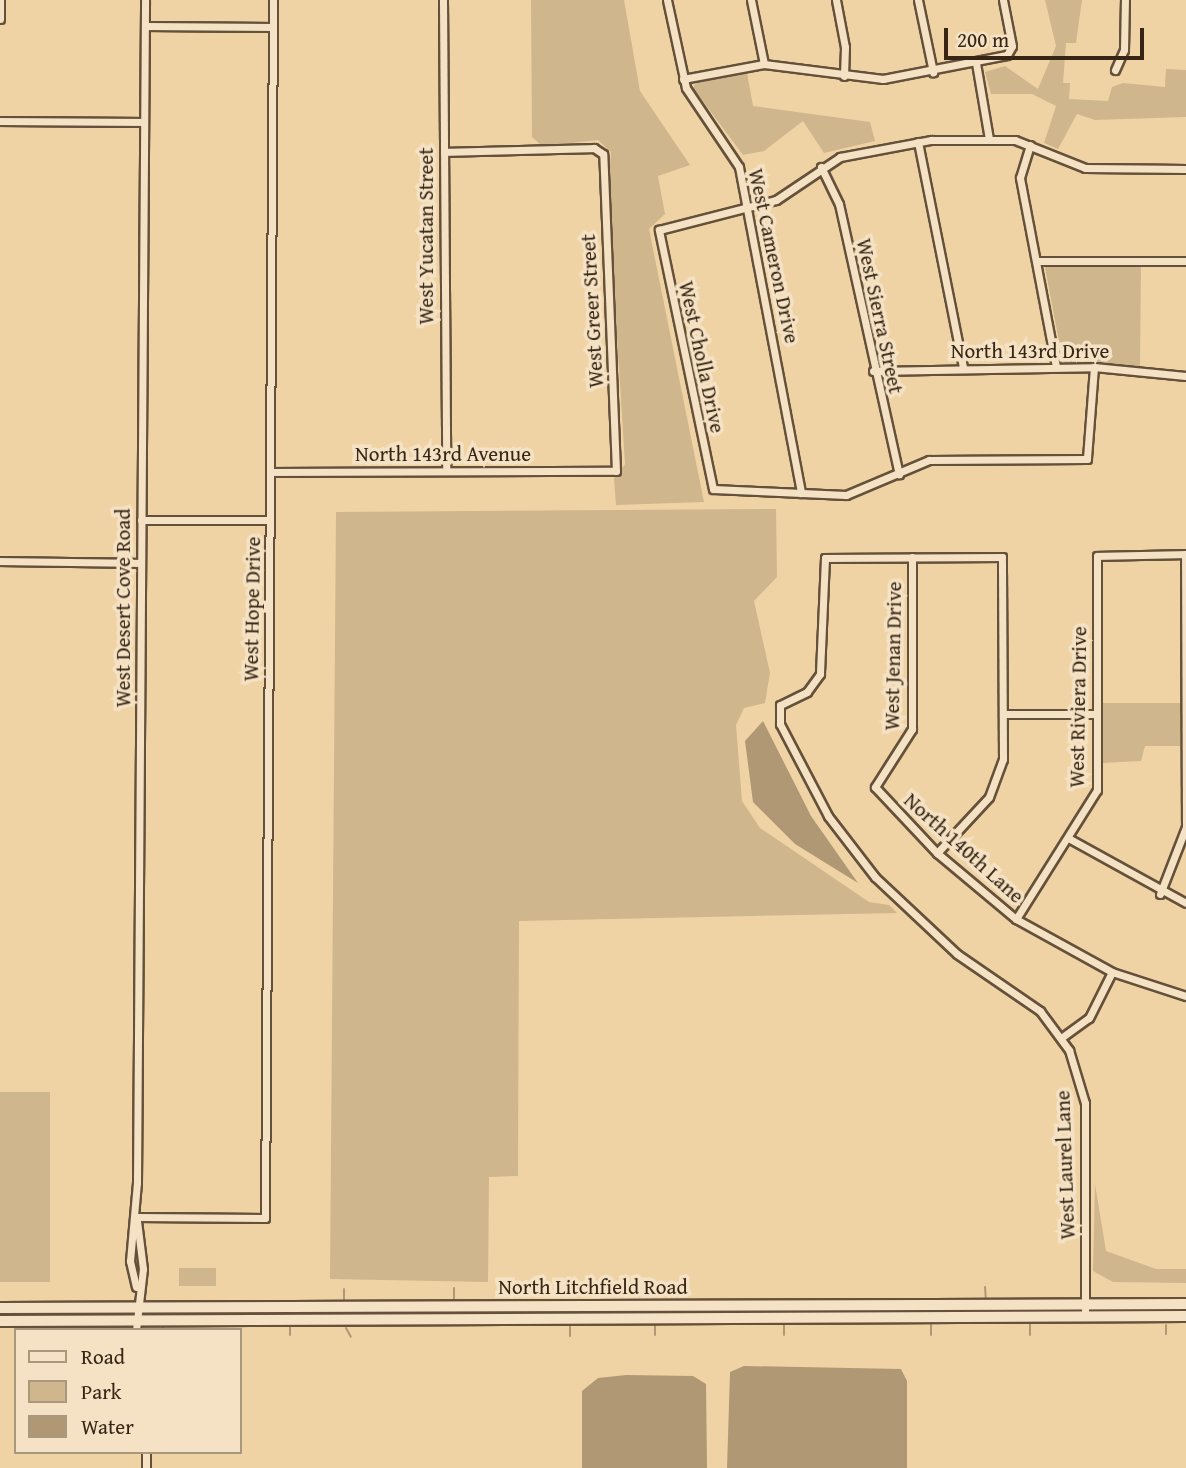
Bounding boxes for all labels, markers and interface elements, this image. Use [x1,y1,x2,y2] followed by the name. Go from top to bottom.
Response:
[948,14,1148,58] scale bar
[957,24,1009,55] text: 200 m
[413,147,439,325] street label: West Yucatan Street
[743,166,805,346] street label: West Cameron Drive
[575,233,609,389] street label: West Greer Street
[851,236,909,396] street label: West Sierra Street
[674,279,730,435] street label: West Cholla Drive
[951,338,1109,364] street label: North 143rd Drive
[355,441,531,467] street label: North 143rd Avenue
[110,509,136,707] street label: West Desert Cove Road
[238,536,266,682] street label: West Hope Drive
[879,581,907,731] street label: West Jenan Drive
[1064,626,1092,788] street label: West Riviera Drive
[899,787,1029,909] street label: North 140th Lane
[1050,1090,1080,1240] street label: West Laurel Lane
[498,1274,688,1300] street label: North Litchfield Road
[14,1328,242,1454] legend
[81,1341,125,1372] text: Road
[81,1376,122,1407] text: Park
[81,1411,134,1442] text: Water

